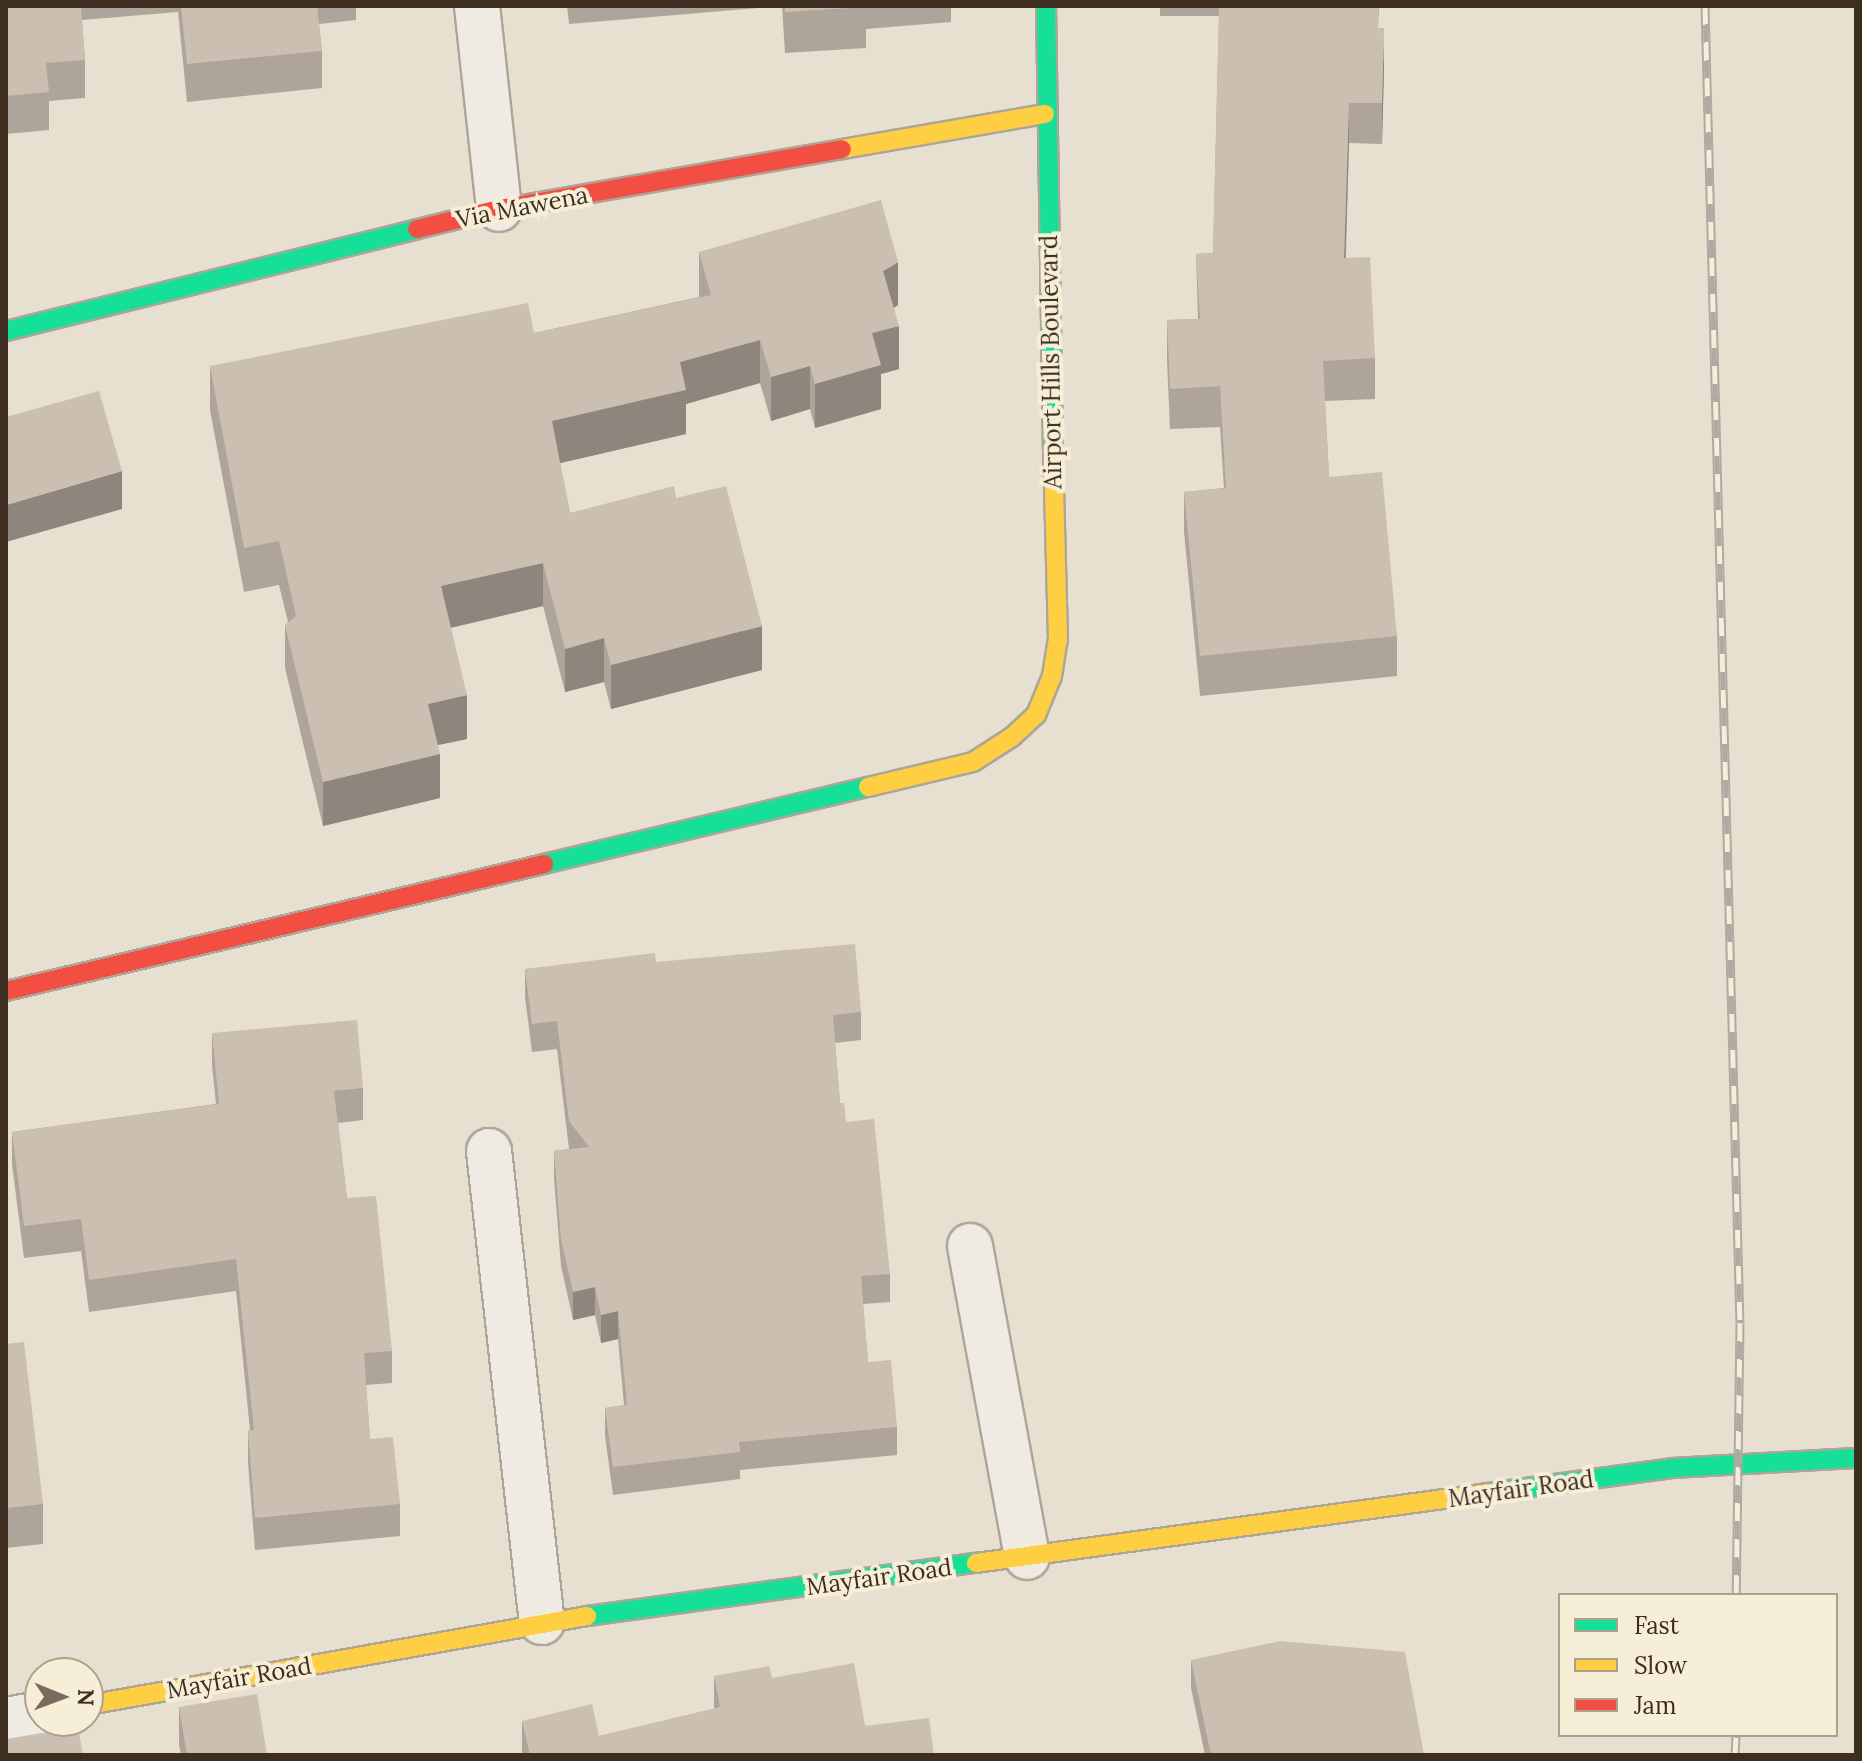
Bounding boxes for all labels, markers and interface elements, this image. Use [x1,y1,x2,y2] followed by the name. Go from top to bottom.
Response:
[454,180,590,234] street label: Via Mawena
[1034,235,1068,489] street label: Airport Hills Boulevard
[1446,1465,1596,1513] street label: Mayfair Road
[804,1553,954,1601] street label: Mayfair Road
[1558,1593,1838,1737] legend
[1634,1610,1679,1641] text: Fast
[1634,1650,1687,1681] text: Slow
[164,1651,314,1705] street label: Mayfair Road
[24,1657,104,1737] north arrow
[72,1689,100,1706] text: N
[1634,1690,1676,1721] text: Jam

